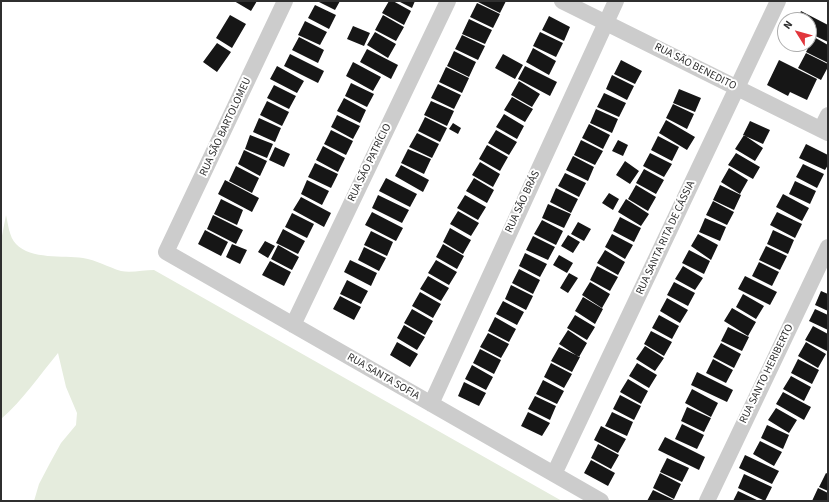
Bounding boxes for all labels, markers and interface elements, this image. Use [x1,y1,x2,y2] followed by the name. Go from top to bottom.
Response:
[777,12,817,52] north arrow
[780,18,796,33] text: N
[652,41,738,93] street label: RUA SÃO BENEDITO
[197,76,255,178] street label: RUA SÃO BARTOLOMEU
[345,122,395,204] street label: RUA SÃO PATRÍCIO
[503,169,543,235] street label: RUA SÃO BRÁS
[634,179,698,297] street label: RUA SANTA RITA DE CÁSSIA
[737,322,797,426] street label: RUA SANTO HERIBERTO
[344,351,422,403] street label: RUA SANTA SOFIA

